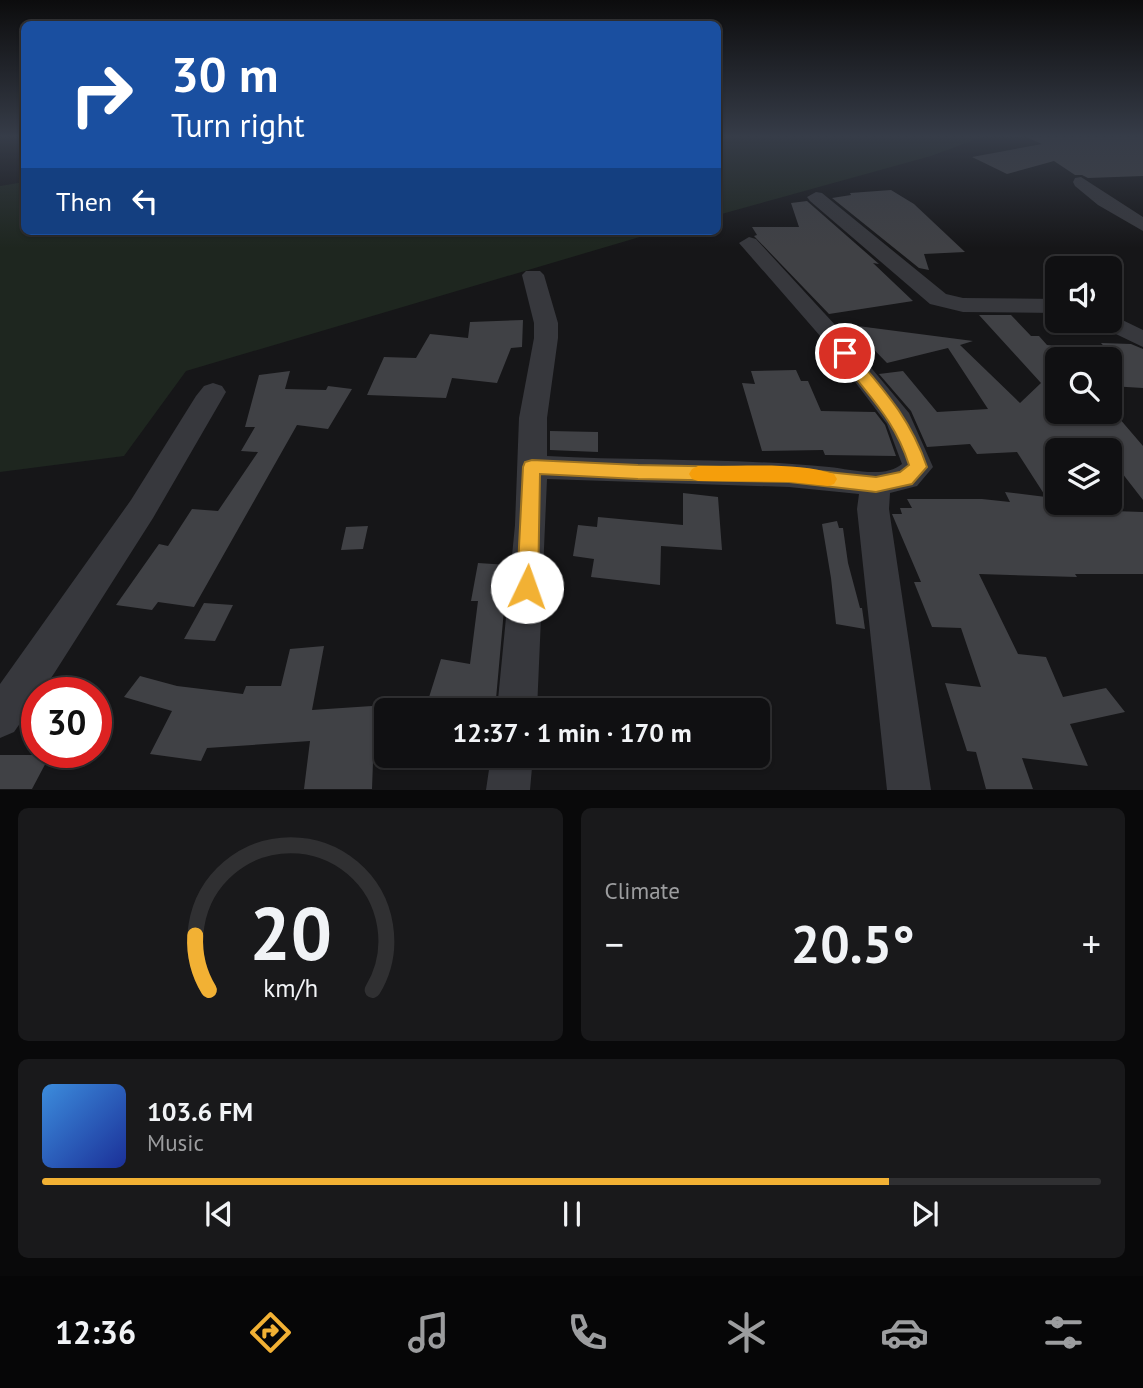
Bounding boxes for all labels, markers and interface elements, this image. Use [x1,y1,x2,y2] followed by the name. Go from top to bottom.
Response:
[171,42,278,106] text: 30 m
[56,49,147,140] icon: right
[171,104,305,146] text: Turn right
[126,182,164,220] icon: left
[56,185,112,218] text: Then
[1045,256,1122,515] map controls
[1045,256,1122,333] button: sound
[815,323,875,383] pin
[826,334,864,372] icon: arrive
[1045,347,1122,424] button: search
[1045,438,1122,515] button: layers
[490,550,564,624] position arrow
[21,677,112,768] speed limit sign: 30
[452,716,692,749] text: 12:37 · 1 min · 170 m
[605,876,680,905] text: Climate
[249,887,332,981] text: 20
[791,910,915,977] text: 20.5°
[605,919,624,968] text: −
[1082,919,1101,968] text: +
[263,972,318,1004] text: km/h
[147,1095,253,1128] text: 103.6 FM
[147,1128,204,1157] text: Music
[200,1195,238,1233] icon: previous
[553,1195,591,1233] icon: pause
[906,1195,944,1233] icon: next
[246,1308,295,1357] icon: directions
[404,1308,453,1357] icon: music
[563,1308,612,1357] icon: phone
[722,1308,771,1357] icon: climate
[880,1308,929,1357] icon: car
[1039,1308,1088,1357] icon: filters
[55,1311,136,1353] text: 12:36

